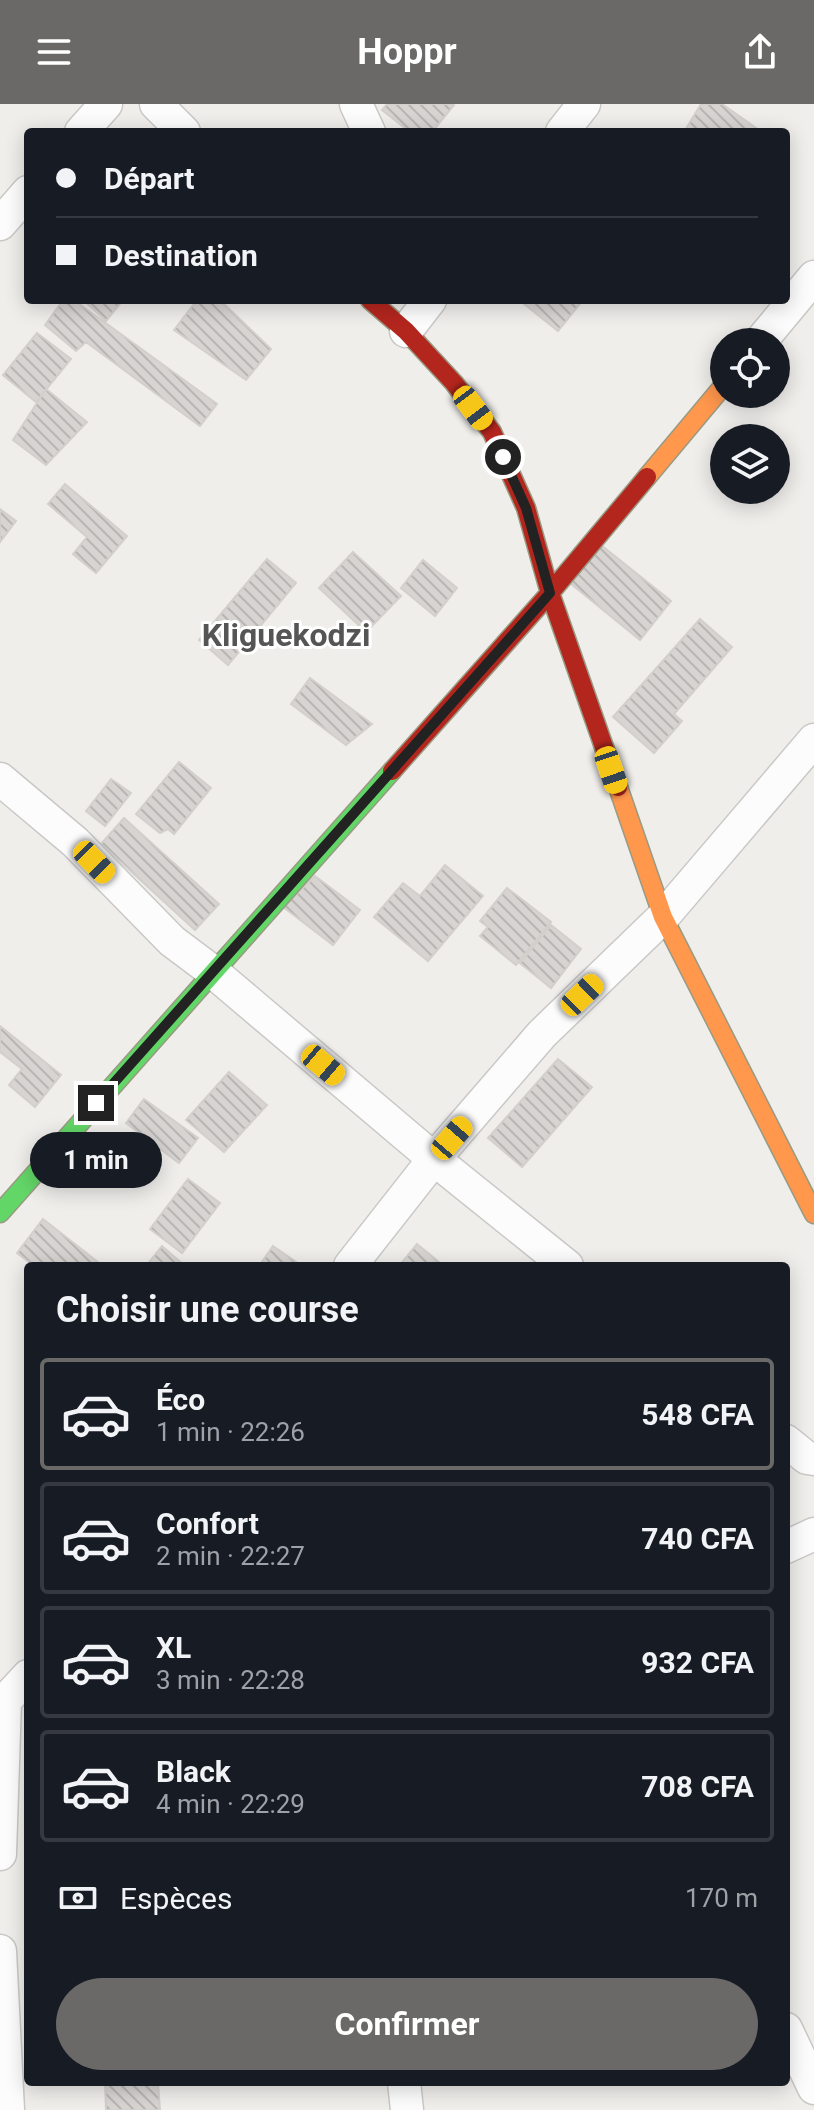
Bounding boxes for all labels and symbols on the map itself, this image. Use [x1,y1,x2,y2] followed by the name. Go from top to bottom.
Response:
[449,382,497,434] car
[485,439,521,475] route start
[202,616,370,654] district label: Kliguekodzi
[592,743,630,797] car
[69,836,119,888] car
[556,970,608,1020] car
[297,1040,349,1090] car
[78,1085,114,1121] route end
[427,1112,477,1164] car
[30,1131,162,1187] callout: 1 min

